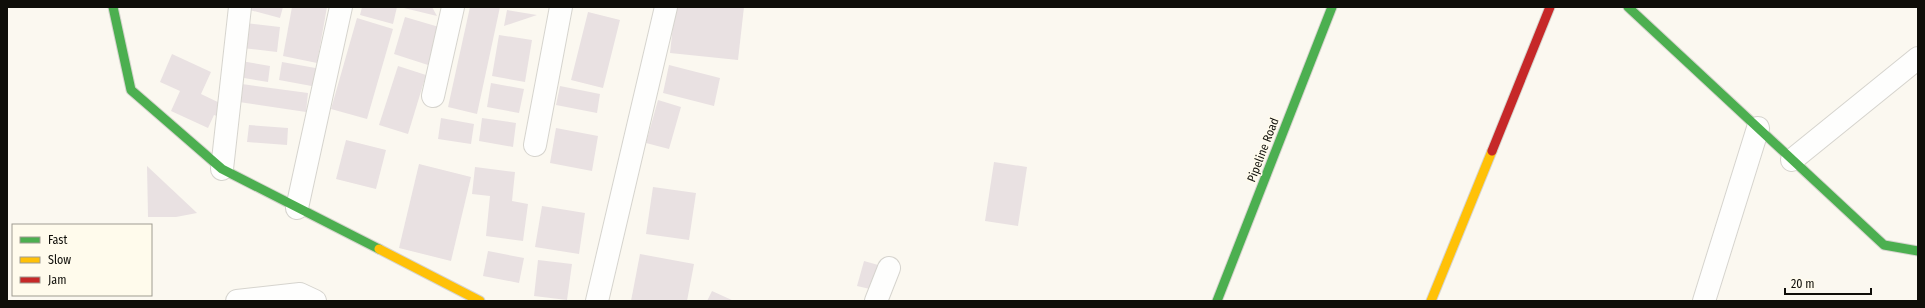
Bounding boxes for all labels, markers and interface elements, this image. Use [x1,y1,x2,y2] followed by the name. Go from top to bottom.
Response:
[1244,116,1282,184] street label: Pipeline Road
[12,224,152,296] legend
[48,233,67,247] text: Fast
[48,253,71,267] text: Slow
[1785,270,1871,296] scale bar
[48,273,66,287] text: Jam
[1791,277,1815,291] text: 20 m

